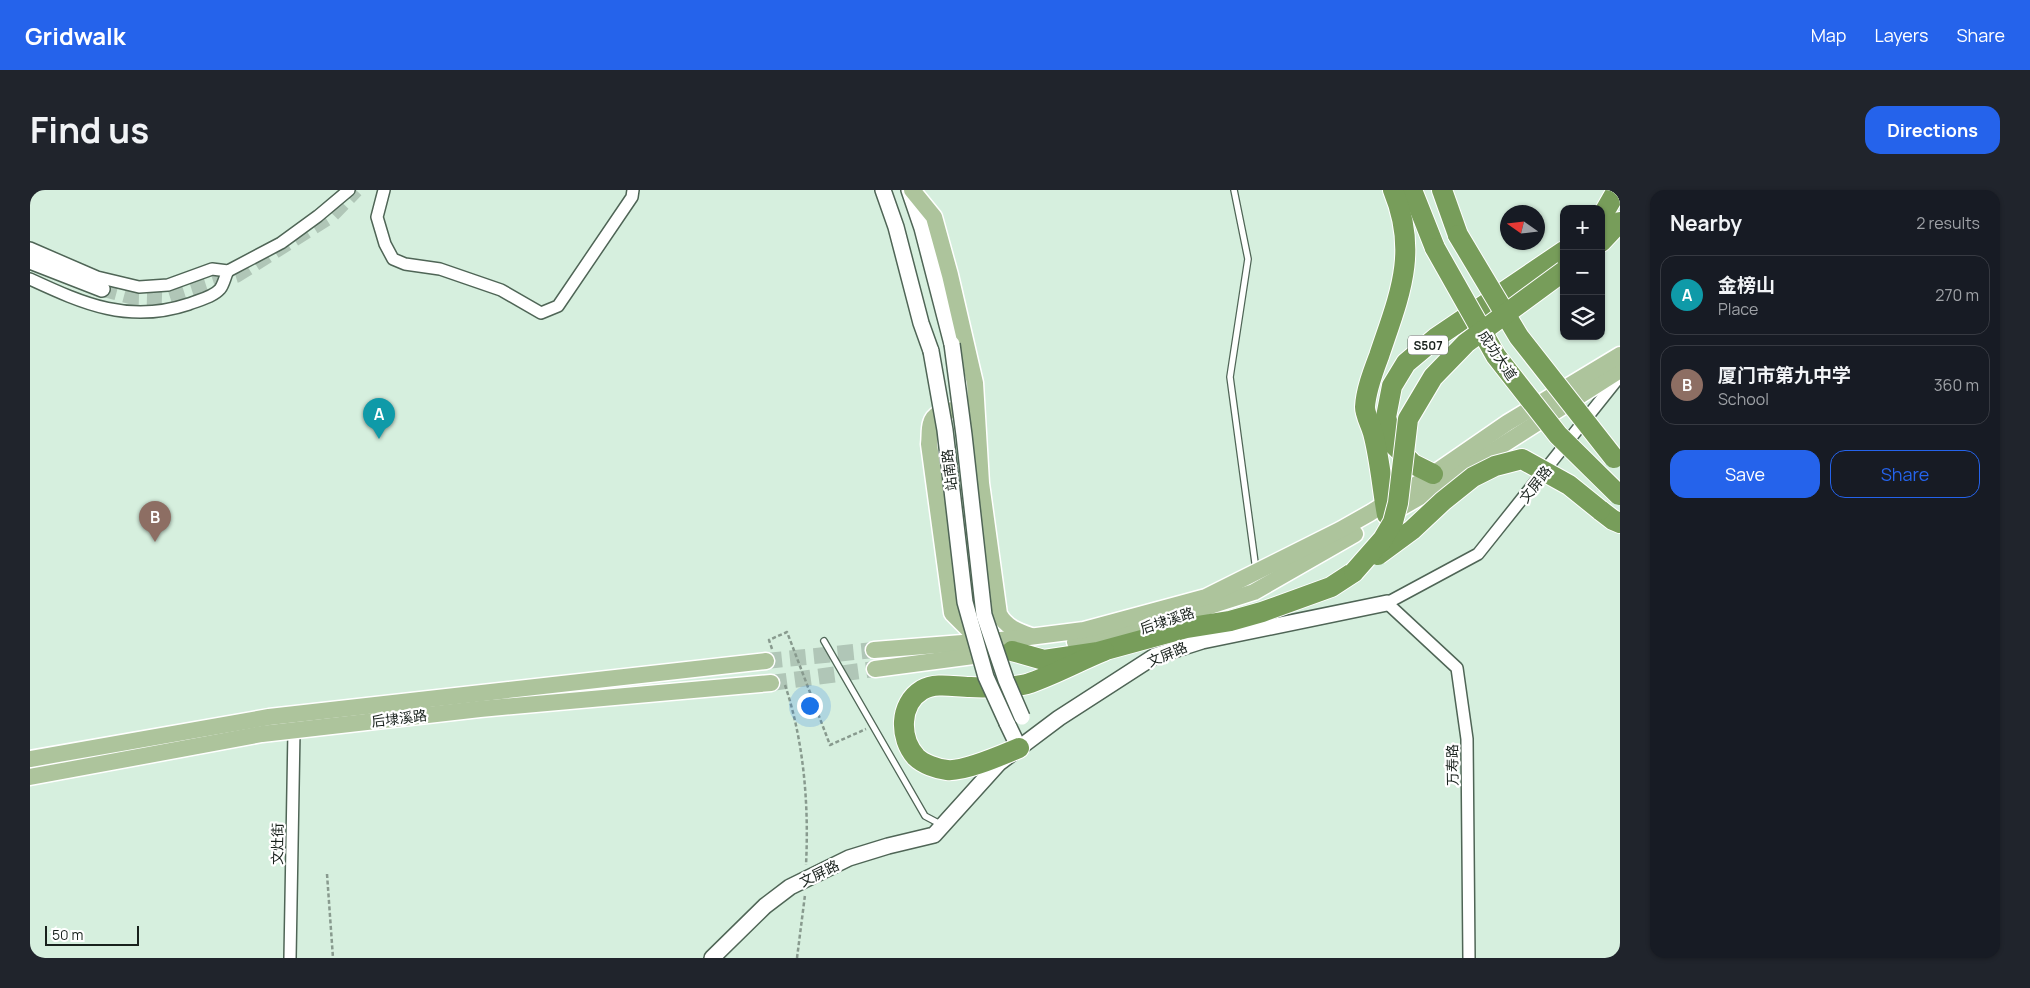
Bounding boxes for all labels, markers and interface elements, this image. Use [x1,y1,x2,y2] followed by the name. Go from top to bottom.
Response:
[25,19,126,52] text: Gridwalk
[1811,23,1846,47] text: Map
[1874,23,1928,47] text: Layers
[1956,23,2005,47] text: Share
[30,106,149,154] text: Find us
[1865,106,2000,154] button: Directions
[1500,205,1545,250] north arrow
[1560,205,1605,340] map controls
[1560,205,1605,250] button: +
[1670,209,1742,237] text: Nearby
[1916,212,1980,234] text: 2 results
[1560,250,1605,295] button: −
[1718,272,1775,298] text: 金榜山
[1682,284,1692,306] text: A
[1935,284,1979,306] text: 270 m
[1560,295,1605,340] button: layers
[1718,298,1758,320] text: Place
[1474,326,1522,384] street label: 成功大道
[1408,336,1448,354] road number: S507
[1718,362,1851,388] text: 厦门市第九中学
[1682,374,1692,396] text: B
[1934,374,1979,396] text: 360 m
[1718,388,1769,410] text: School
[363,398,395,439] pin: A
[937,448,961,492] street label: 站南路
[1670,450,1820,498] button: Save
[1830,450,1980,498] button: Share
[1515,462,1555,506] street label: 文屏路
[139,501,171,542] pin: B
[1137,602,1197,638] street label: 后埭溪路
[1144,637,1190,671] street label: 文屏路
[797,693,823,719] your location
[370,705,428,731] street label: 后埭溪路
[1442,744,1462,786] street label: 万寿路
[267,823,287,865] street label: 文灶街
[796,855,842,891] street label: 文屏路
[45,923,139,946] scale bar
[52,925,83,944] text: 50 m

